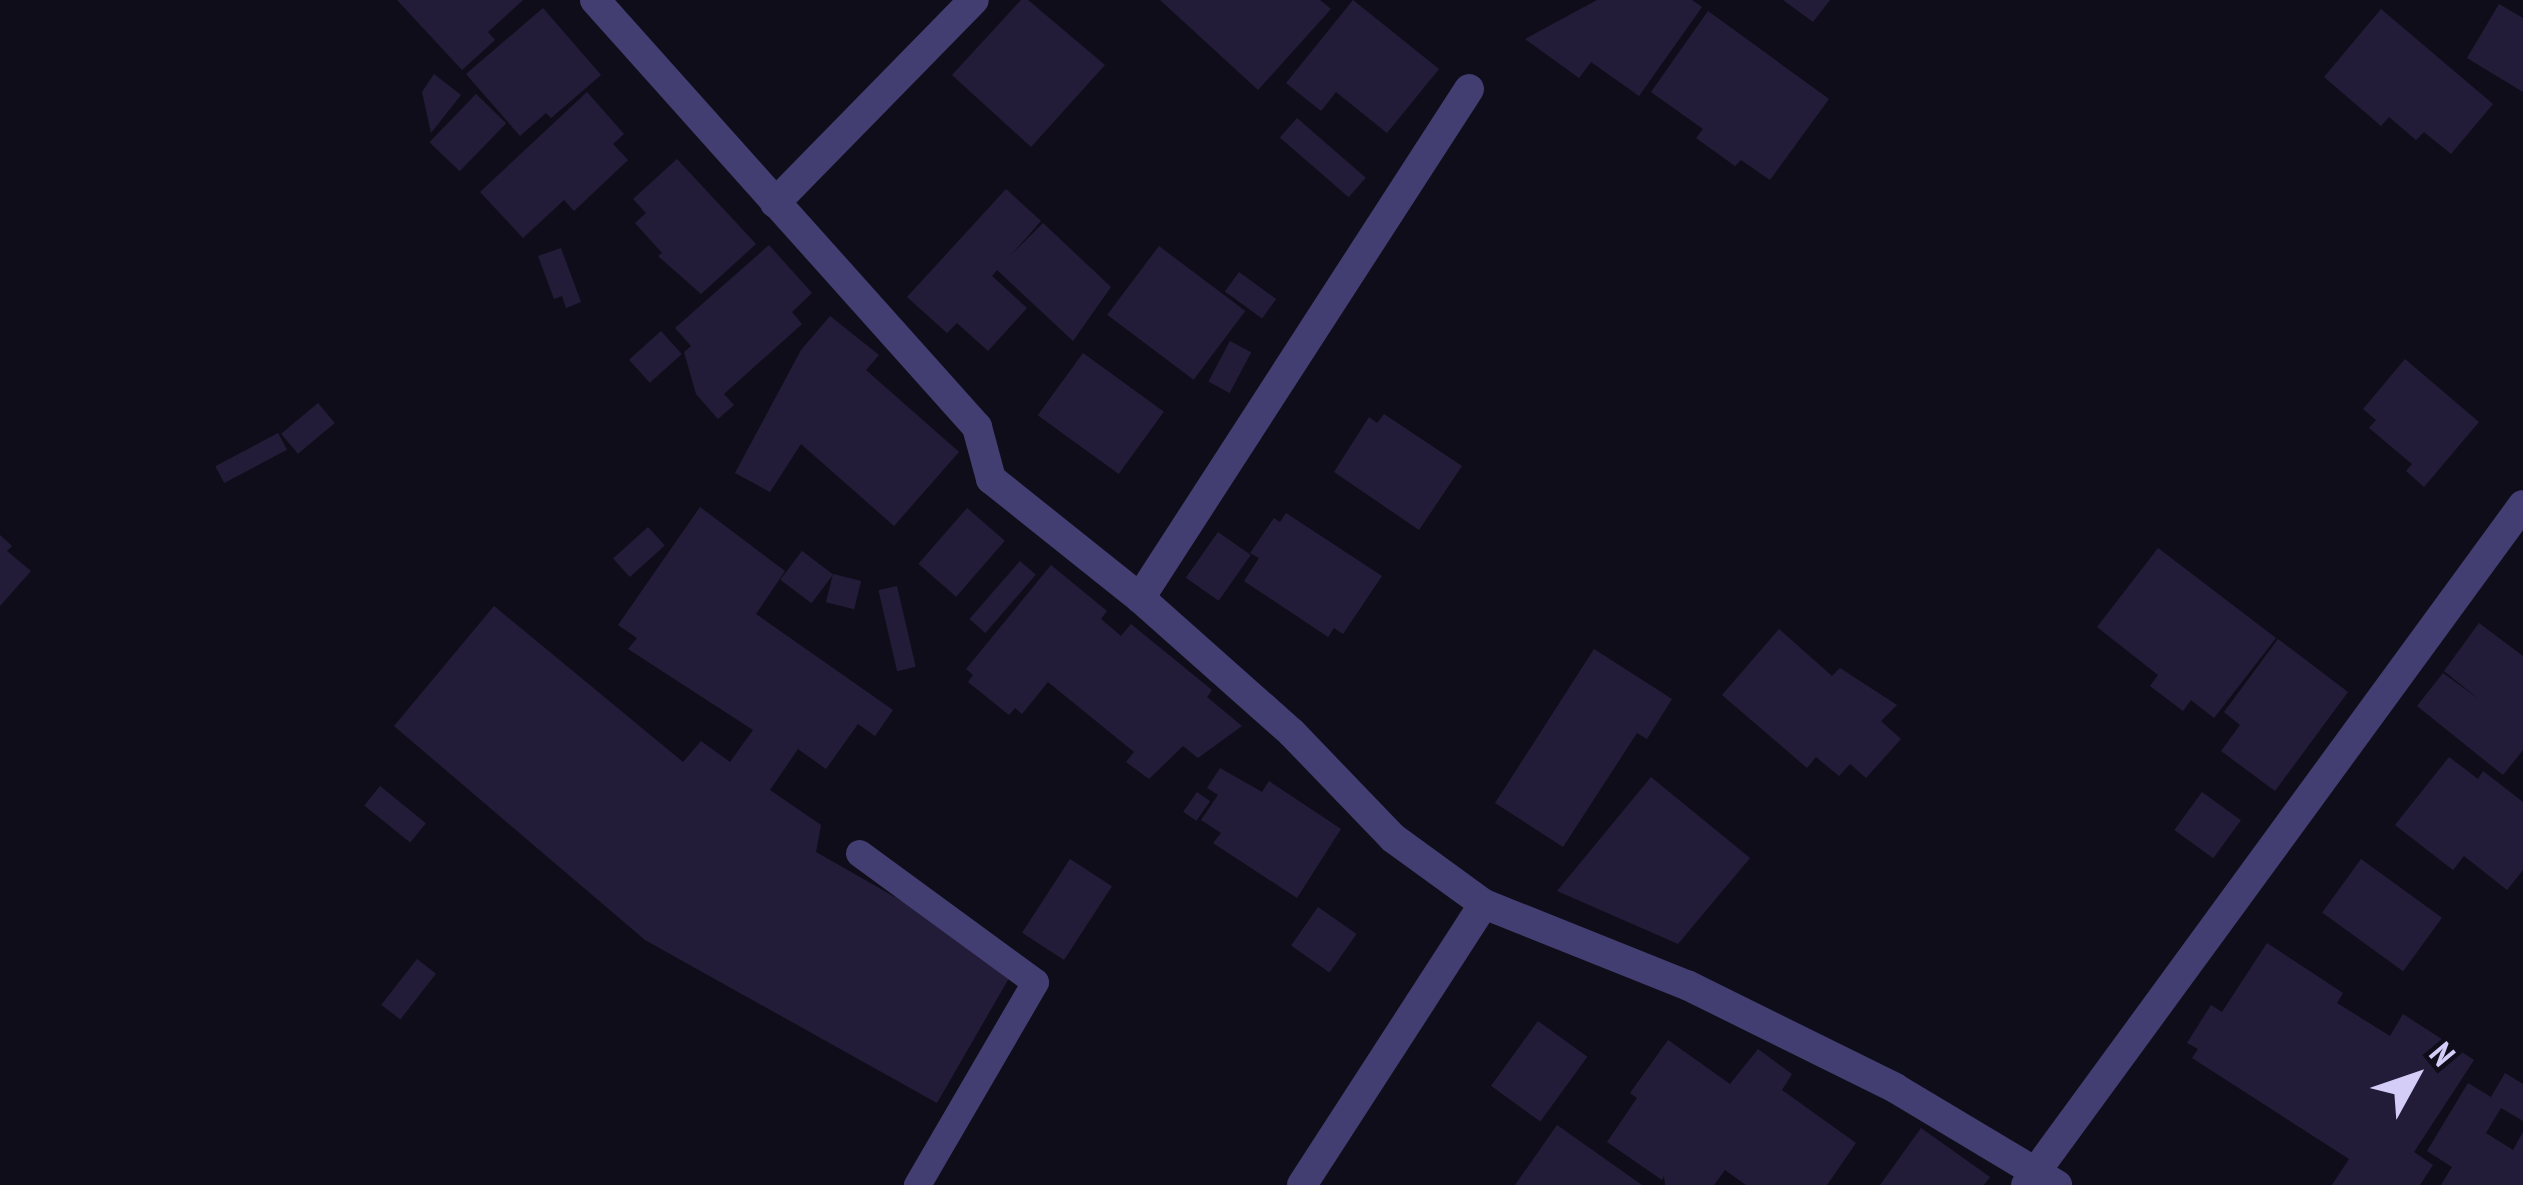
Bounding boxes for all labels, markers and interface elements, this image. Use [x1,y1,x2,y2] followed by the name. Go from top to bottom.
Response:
[2355,1017,2475,1137] north arrow
[2421,1033,2465,1074] text: N

